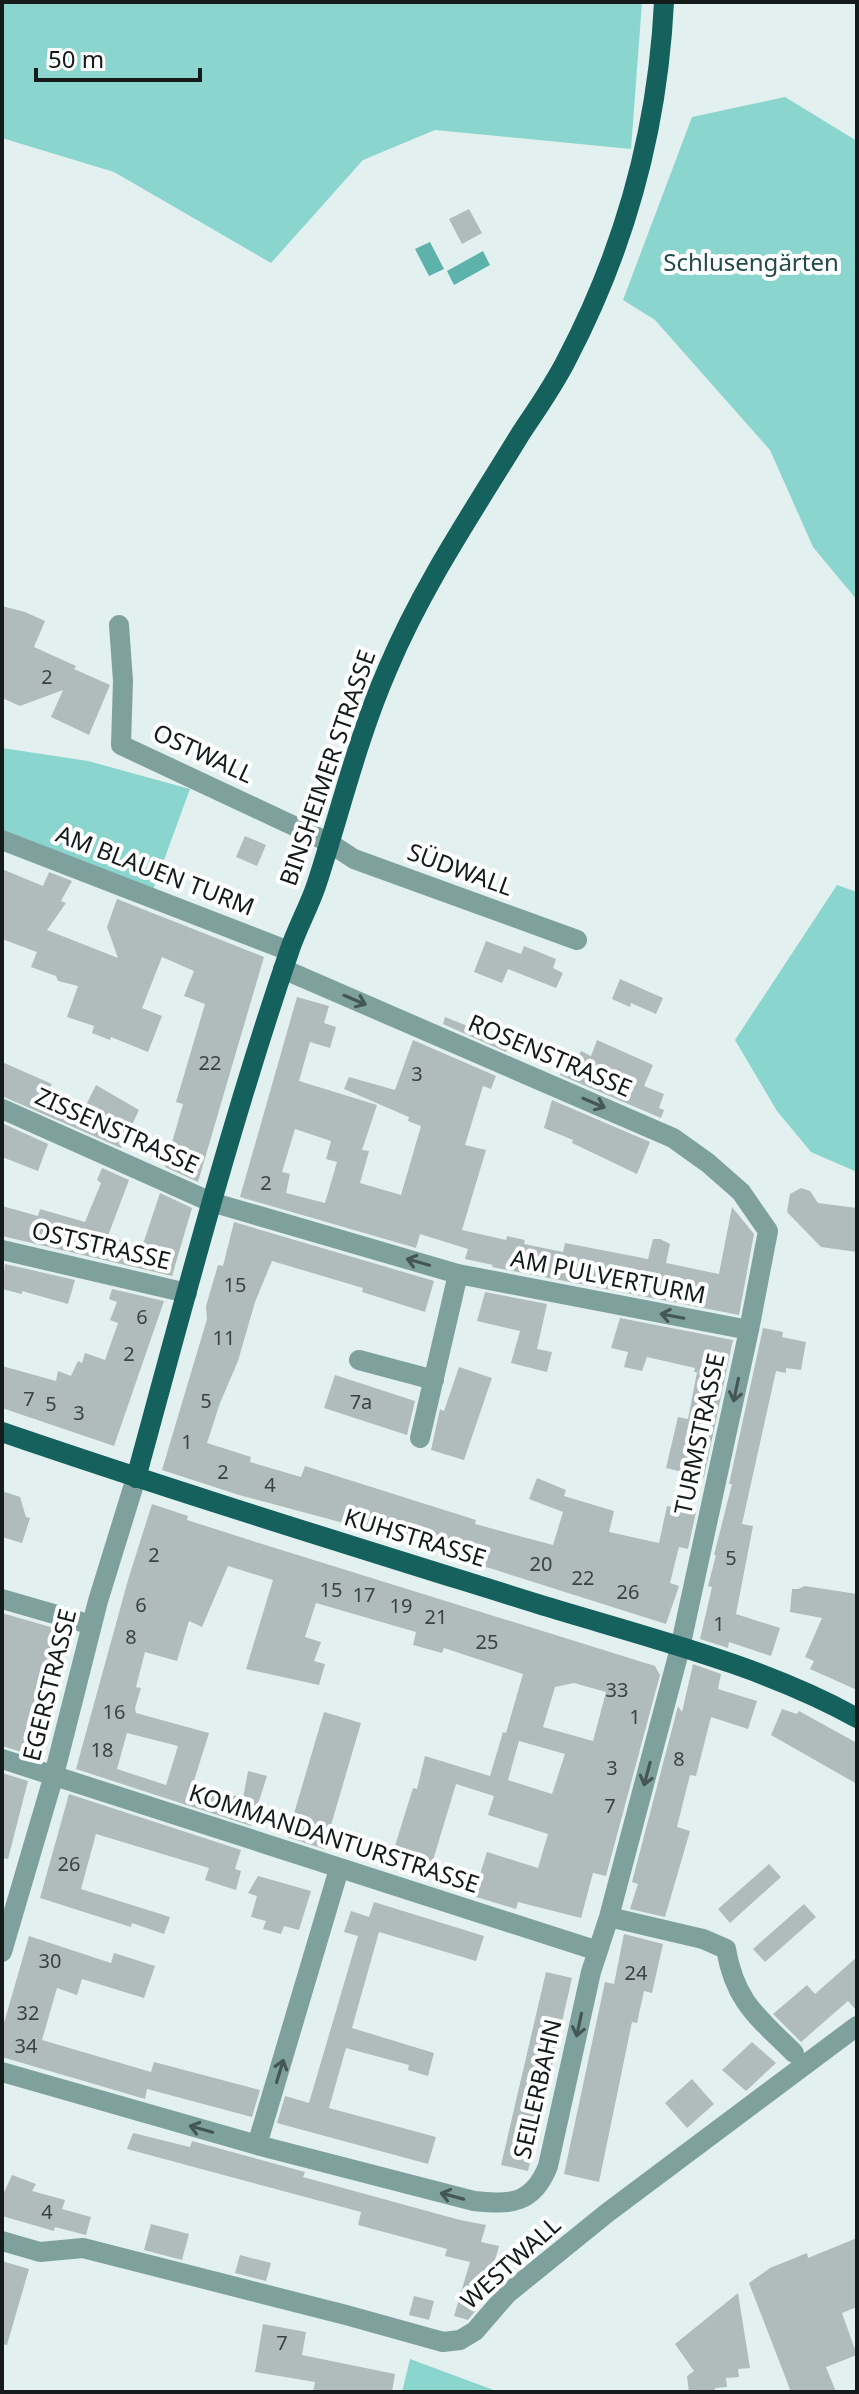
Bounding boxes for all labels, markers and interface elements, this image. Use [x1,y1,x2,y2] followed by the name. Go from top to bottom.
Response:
[36,32,200,82] scale bar
[48,42,104,75] text: 50 m
[663,245,839,278] park label: Schlusengärten
[271,645,382,890] street label: BINSHEIMER STRASSE
[41,663,53,690] house number: 2
[148,715,259,790] street label: OSTWALL
[52,817,259,923] street label: AM BLAUEN TURM
[403,834,518,903] street label: SÜDWALL
[342,993,367,1008] one-way arrow
[464,1005,638,1104] street label: ROSENSTRASSE
[199,1049,221,1076] house number: 22
[411,1060,423,1087] house number: 3
[30,1079,205,1181] street label: ZISSENSTRASSE
[581,1097,605,1112] one-way arrow
[260,1169,272,1196] house number: 2
[29,1213,174,1277] street label: OSTSTRASSE
[508,1240,709,1311] street label: AM PULVERTURM
[406,1254,432,1269] one-way arrow
[224,1271,246,1298] house number: 15
[136,1303,148,1330] house number: 6
[660,1307,686,1322] one-way arrow
[213,1324,235,1351] house number: 11
[123,1340,135,1367] house number: 2
[665,1350,732,1517] street label: TURMSTRASSE
[728,1376,743,1402] one-way arrow
[23,1385,35,1412] house number: 7
[200,1387,212,1414] house number: 5
[350,1388,372,1415] house number: 7a
[45,1390,57,1417] house number: 5
[73,1399,85,1426] house number: 3
[181,1428,193,1455] house number: 1
[217,1458,229,1485] house number: 2
[264,1471,276,1498] house number: 4
[340,1499,490,1574] street label: KUHSTRASSE
[148,1541,160,1568] house number: 2
[725,1544,737,1571] house number: 5
[530,1550,552,1577] house number: 20
[572,1564,594,1591] house number: 22
[320,1576,342,1603] house number: 15
[617,1578,639,1605] house number: 26
[353,1581,375,1608] house number: 17
[135,1591,147,1618] house number: 6
[390,1592,412,1619] house number: 19
[425,1603,447,1630] house number: 21
[14,1605,83,1764] street label: EGERSTRASSE
[713,1610,725,1637] house number: 1
[125,1623,137,1650] house number: 8
[476,1628,498,1655] house number: 25
[606,1676,628,1703] house number: 33
[103,1698,125,1725] house number: 16
[629,1703,641,1730] house number: 1
[91,1736,113,1763] house number: 18
[673,1745,685,1772] house number: 8
[606,1754,618,1781] house number: 3
[638,1760,653,1786] one-way arrow
[185,1775,484,1900] street label: KOMMANDANTURSTRASSE
[604,1792,616,1819] house number: 7
[58,1850,80,1877] house number: 26
[39,1947,61,1974] house number: 30
[625,1959,648,1986] house number: 24
[17,1999,39,2026] house number: 32
[571,2011,586,2037] one-way arrow
[504,2016,569,2162] street label: SEILERBAHN
[15,2032,38,2059] house number: 34
[273,2058,288,2084] one-way arrow
[188,2121,214,2136] one-way arrow
[440,2187,465,2202] one-way arrow
[41,2198,53,2225] house number: 4
[453,2208,567,2316] street label: WESTWALL
[276,2329,288,2356] house number: 7

